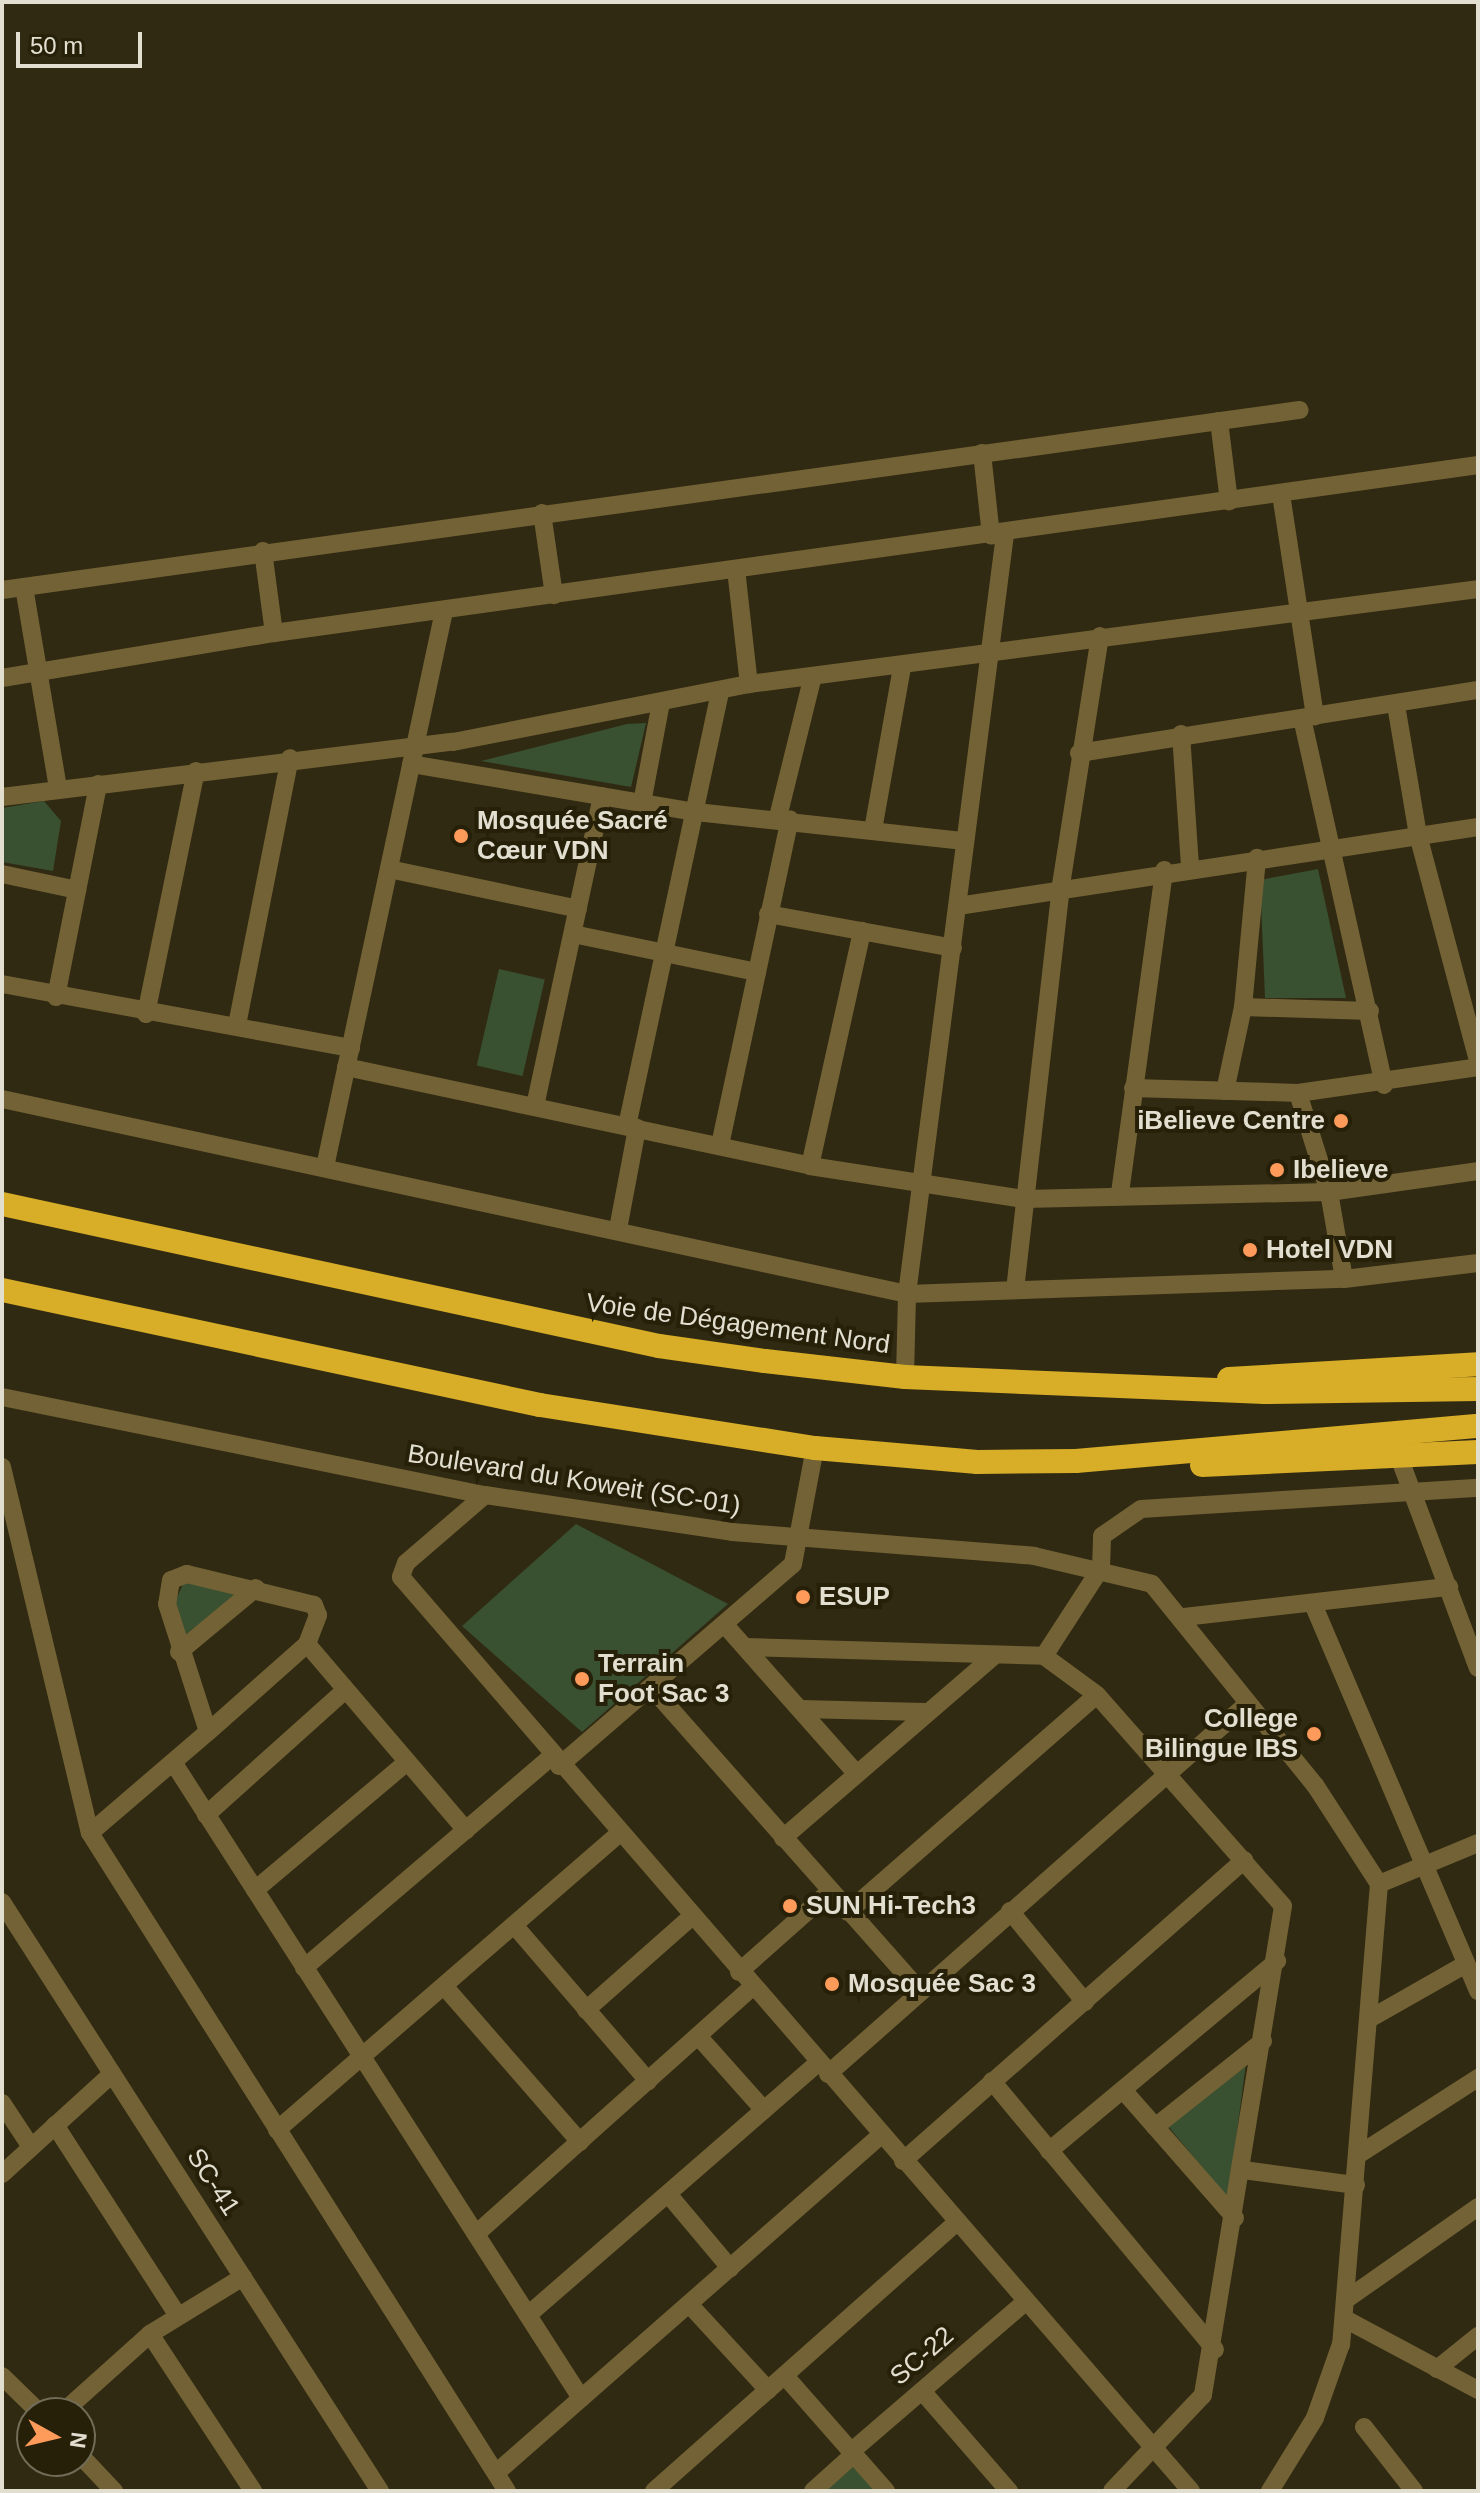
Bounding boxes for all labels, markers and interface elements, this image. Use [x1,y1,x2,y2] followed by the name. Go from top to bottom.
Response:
[20,16,146,66] scale bar
[30,32,83,59] text: 50 m
[477,805,668,866] place label: Mosquée Sacré Cœur VDN
[452,827,470,845] marker: Mosquée Sacré Cœur VDN
[1137,1105,1325,1137] place label: iBelieve Centre
[1332,1112,1350,1130] marker: iBelieve Centre
[1293,1154,1388,1186] place label: Ibelieve
[1268,1161,1286,1179] marker: Ibelieve
[1266,1234,1393,1266] place label: Hotel VDN
[1241,1241,1259,1259] marker: Hotel VDN
[584,1287,892,1361] street label: Voie de Dégagement Nord
[405,1438,743,1522] street label: Boulevard du Koweit (SC-01)
[819,1581,890,1613] place label: ESUP
[794,1588,812,1606] marker: ESUP
[598,1648,729,1710] place label: Terrain Foot Sac 3
[573,1670,591,1688] marker: Terrain Foot Sac 3
[1145,1703,1298,1764] place label: College Bilingue IBS
[1305,1725,1323,1743] marker: College Bilingue IBS
[806,1890,976,1922] place label: SUN Hi-Tech3
[781,1897,799,1915] marker: SUN Hi-Tech3
[848,1968,1036,2000] place label: Mosquée Sac 3
[823,1975,841,1993] marker: Mosquée Sac 3
[180,2143,246,2221] street label: SC-41
[884,2320,960,2392] street label: SC-22
[16,2397,96,2477] north arrow
[65,2431,92,2450] text: N

